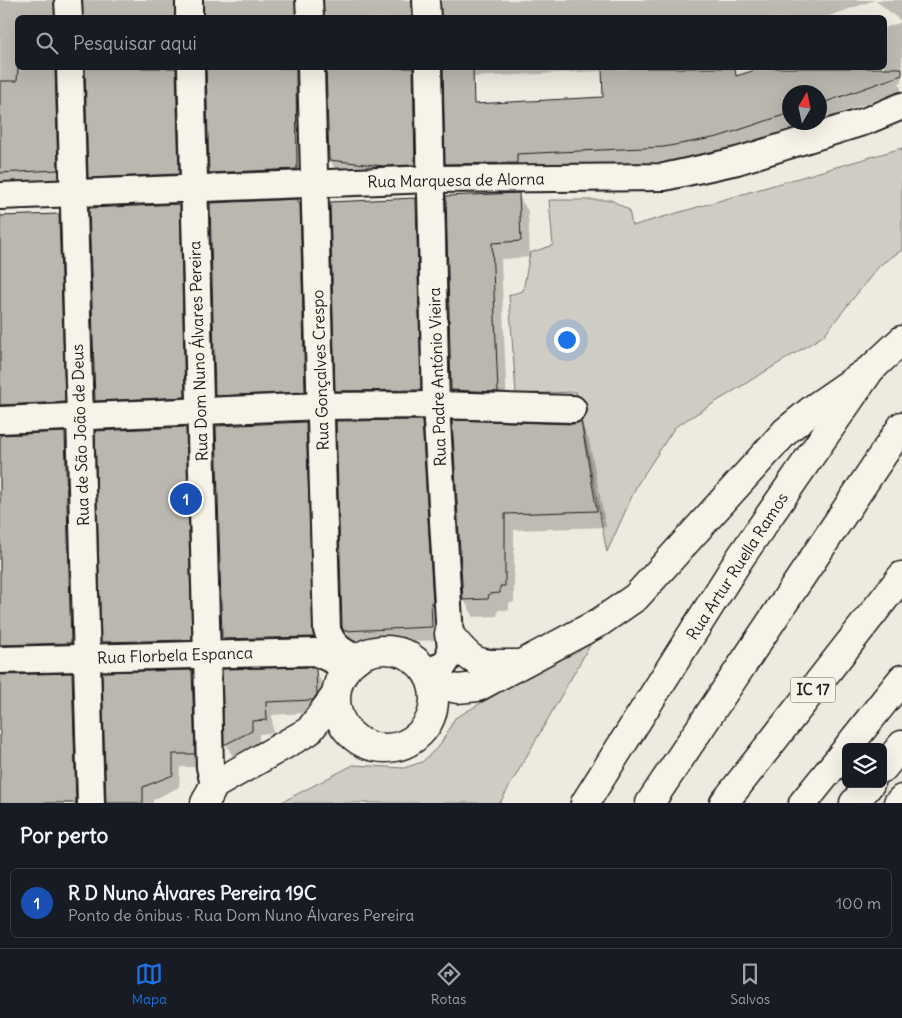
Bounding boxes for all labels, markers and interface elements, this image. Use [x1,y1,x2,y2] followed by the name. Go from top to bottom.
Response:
[15,15,887,70] search box
[33,29,61,57] icon: search
[73,31,197,55] text: Pesquisar aqui
[782,85,827,130] north arrow
[367,168,545,192] street label: Rua Marquesa de Alorna
[184,240,212,462] street label: Rua Dom Nuno Álvares Pereira
[424,287,450,467] street label: Rua Padre António Vieira
[307,289,333,451] street label: Rua Gonçalves Crespo
[554,327,580,353] your location
[67,344,93,526] street label: Rua de São João de Deus
[170,480,202,518] pin: 1
[682,489,792,643] street label: Rua Artur Ruella Ramos
[97,642,253,668] street label: Rua Florbela Espanca
[790,678,836,702] road number: IC 17
[842,743,887,788] map controls
[842,743,887,788] button: layers
[20,822,108,849] text: Por perto
[68,881,316,905] text: R D Nuno Álvares Pereira 19C
[34,893,40,913] text: 1
[836,893,881,913] text: 100 m
[68,905,414,925] text: Ponto de ônibus · Rua Dom Nuno Álvares Pereira
[132,960,167,1008] tab: Mapa
[431,960,466,1008] tab: Rotas
[730,960,770,1008] tab: Salvos

